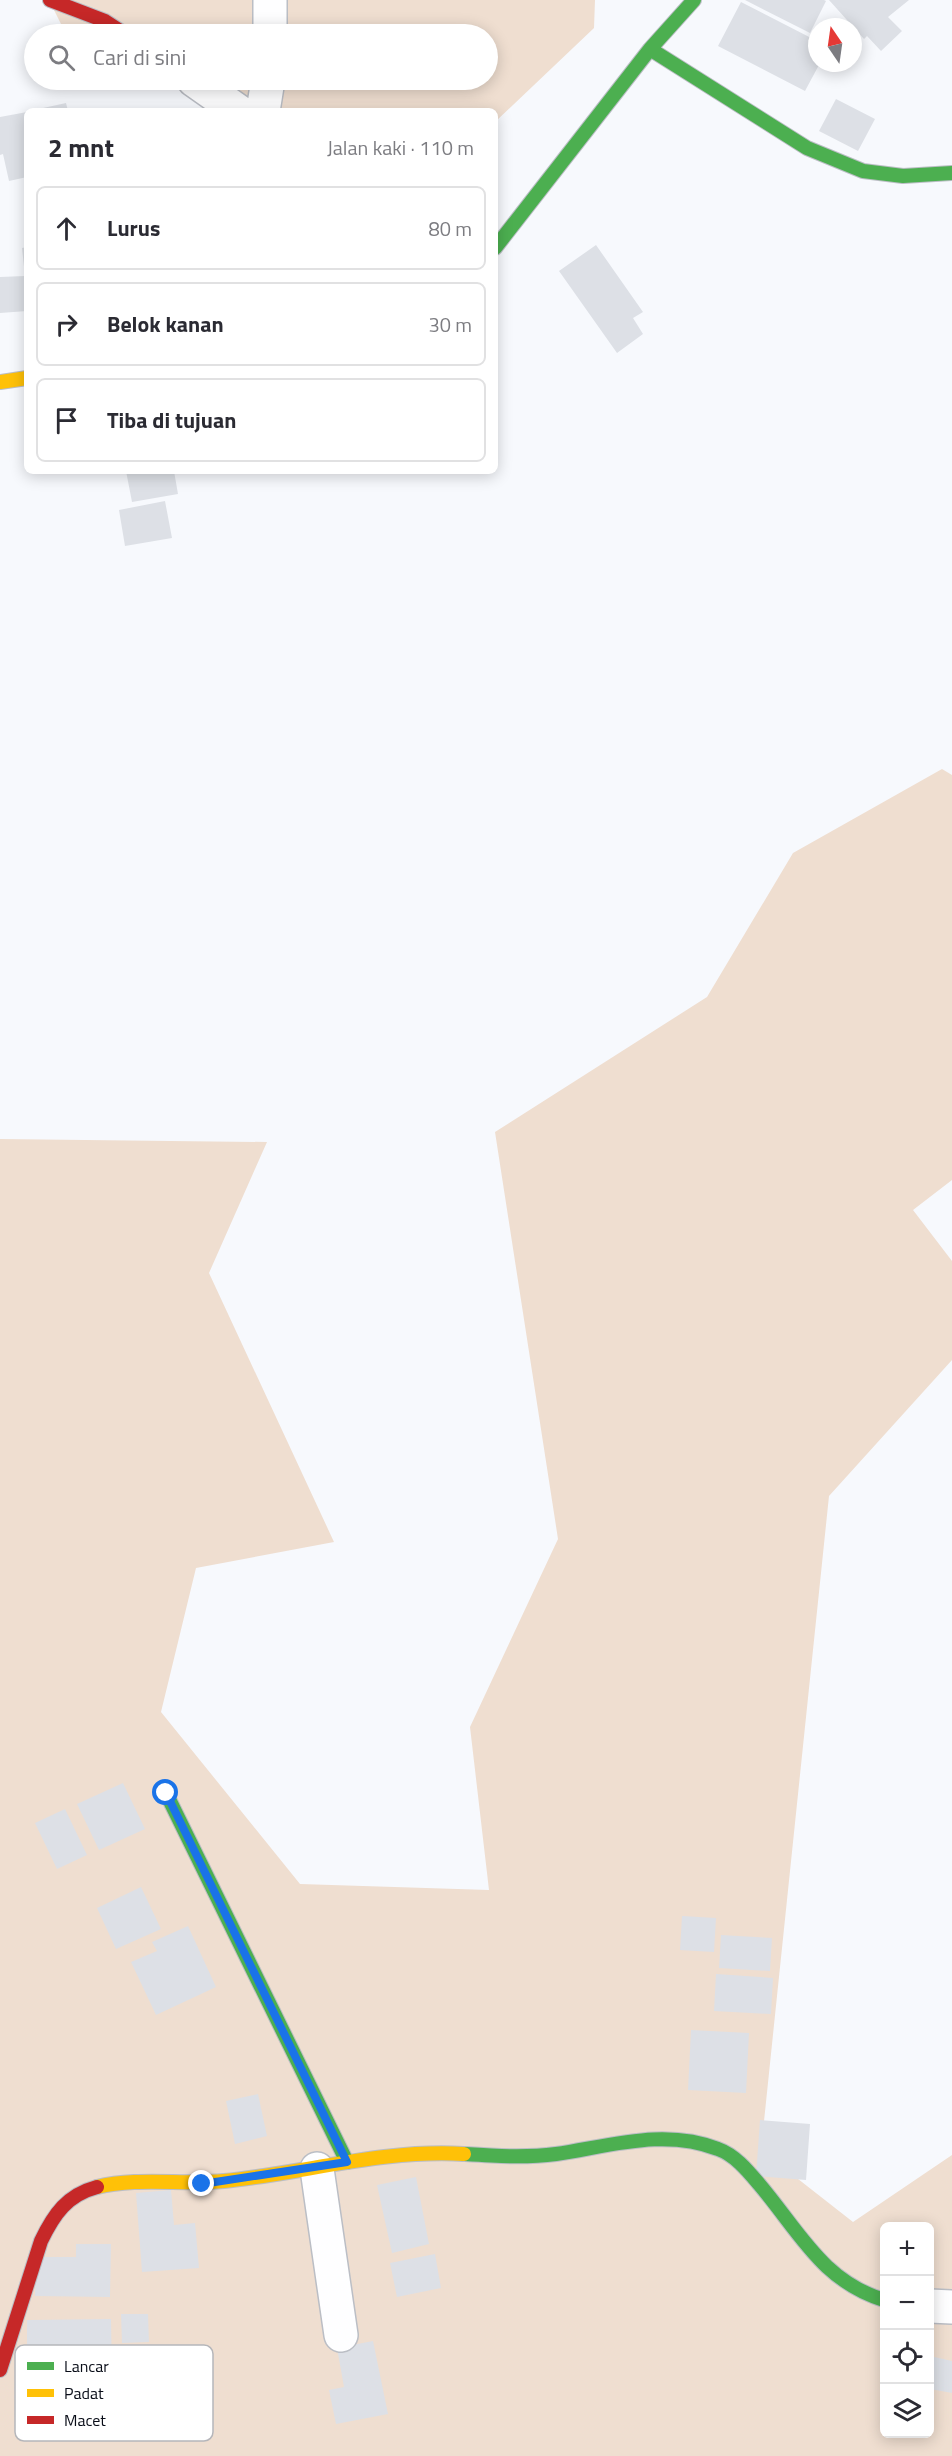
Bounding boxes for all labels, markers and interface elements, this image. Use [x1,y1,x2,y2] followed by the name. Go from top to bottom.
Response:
[808,18,862,72] north arrow
[24,24,498,90] search box
[93,40,186,74] text: Cari di sini
[45,41,78,74] icon: search
[48,128,114,167] text: 2 mnt
[327,132,474,163] text: Jalan kaki · 110 m
[107,211,160,245] text: Lurus
[50,212,83,245] icon: ahead
[428,213,472,244] text: 80 m
[107,307,224,341] text: Belok kanan
[50,308,83,341] icon: right
[428,309,472,340] text: 30 m
[107,403,236,437] text: Tiba di tujuan
[50,404,83,437] icon: arrive
[152,1779,178,1805] route start
[188,2170,214,2196] route end
[880,2222,934,2438] map controls
[880,2222,934,2276] button: +
[880,2276,934,2330] button: −
[880,2330,934,2384] button: locate
[15,2345,213,2441] legend
[64,2354,109,2378] text: Lancar
[64,2381,104,2405] text: Padat
[880,2384,934,2438] button: layers
[64,2408,106,2432] text: Macet

